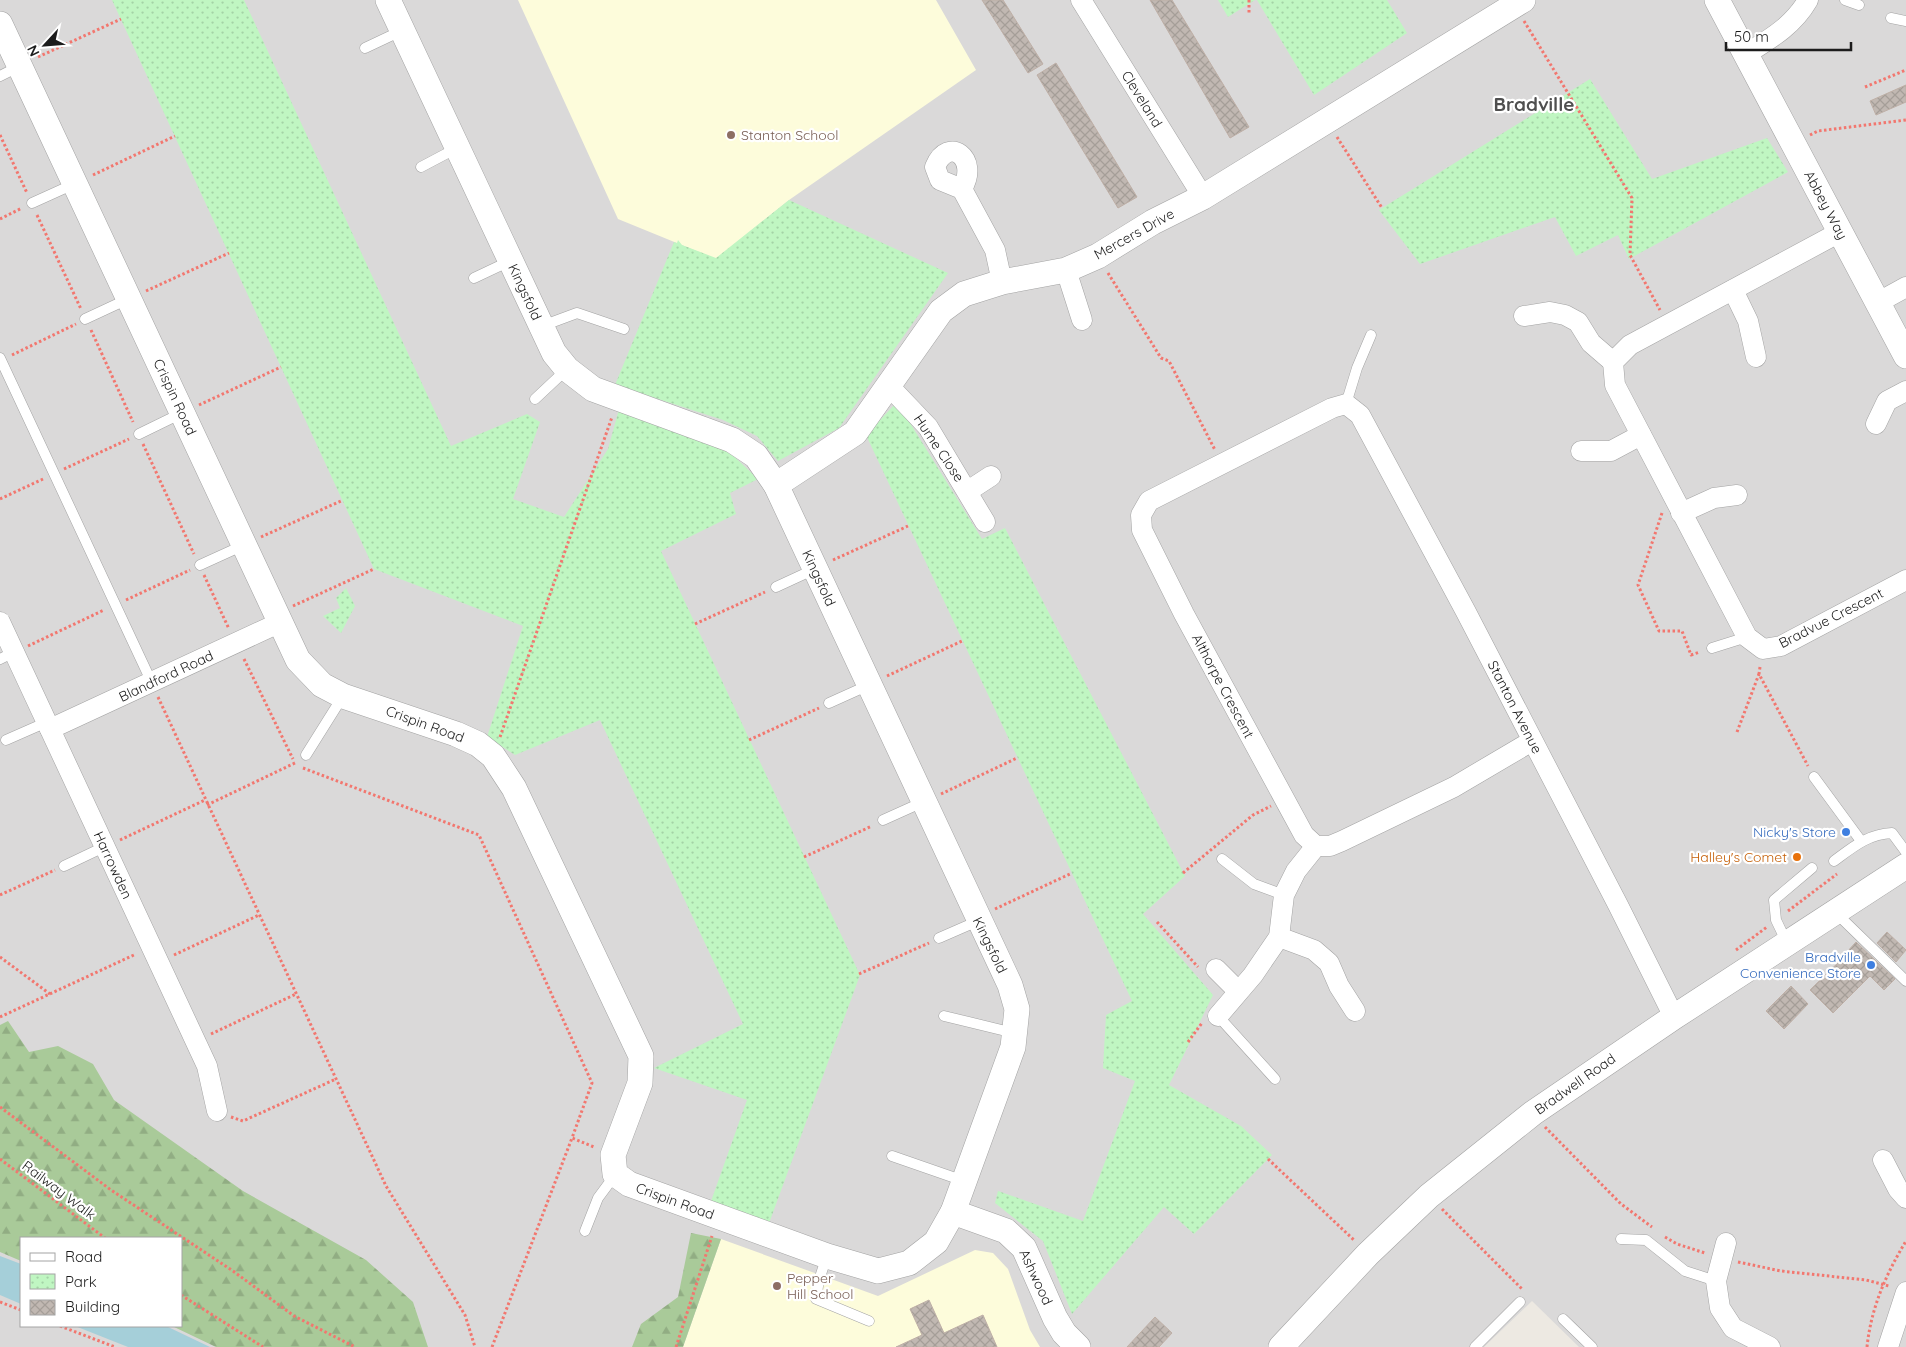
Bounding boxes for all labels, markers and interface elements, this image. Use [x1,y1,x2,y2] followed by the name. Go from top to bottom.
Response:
[20,20,70,70] north arrow
[1726,20,1851,52] scale bar
[1734,27,1769,46] text: 50 m
[23,42,44,59] text: N
[1118,67,1166,131] street label: Cleveland
[1494,92,1574,116] district label: Bradville
[741,126,838,144] place label: Stanton School
[725,129,737,141] marker: Stanton School
[1800,167,1852,243] street label: Abbey Way
[1091,204,1177,263] street label: Mercers Drive
[504,261,546,323] street label: Kingsfold
[149,356,201,438] street label: Crispin Road
[910,411,968,485] street label: Hume Close
[798,547,840,609] street label: Kingsfold
[1776,584,1887,652] street label: Bradvue Crescent
[1188,631,1258,742] street label: Althorpe Crescent
[116,646,216,706] street label: Blandford Road
[1484,657,1546,757] street label: Stanton Avenue
[383,701,467,747] street label: Crispin Road
[1753,823,1836,841] place label: Nicky's Store
[1840,826,1852,838] marker: Nicky's Store
[90,828,136,902] street label: Harrowden
[1690,848,1787,866] place label: Halley's Comet
[1791,851,1803,863] marker: Halley's Comet
[969,914,1011,976] street label: Kingsfold
[1740,948,1861,982] place label: Bradville Convenience Store
[1865,959,1877,971] marker: Bradville Convenience Store
[1531,1049,1619,1119] street label: Bradwell Road
[19,1157,99,1223] street label: Railway Walk
[633,1178,717,1224] street label: Crispin Road
[20,1237,182,1327] legend
[1015,1246,1057,1308] street label: Ashwood
[65,1247,102,1266] text: Road
[787,1269,854,1303] place label: Pepper Hill School
[65,1272,97,1291] text: Park
[771,1280,783,1292] marker: Pepper Hill School
[65,1297,120,1316] text: Building

